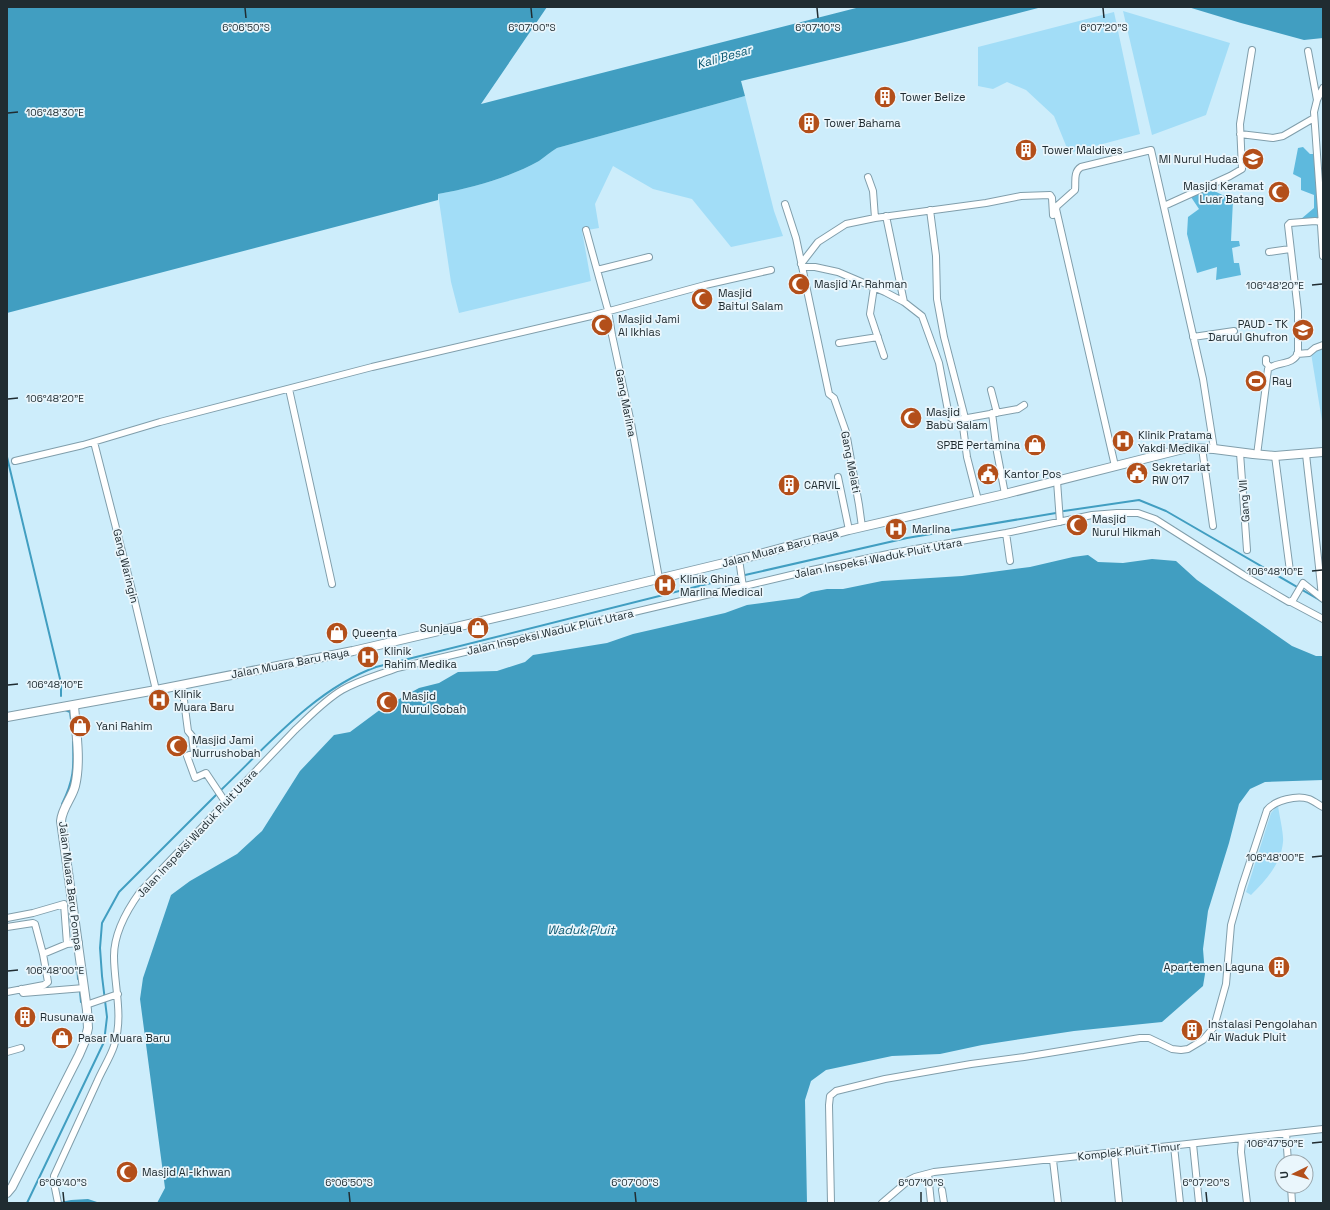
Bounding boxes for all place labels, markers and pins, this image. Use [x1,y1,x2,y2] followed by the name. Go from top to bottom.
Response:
[872,84,898,110] building icon: Tower Belize
[900,90,965,104] place label: Tower Belize
[796,110,822,136] building icon: Tower Bahama
[824,116,901,130] place label: Tower Bahama
[1013,137,1039,163] building icon: Tower Maldives
[1042,143,1123,157] place label: Tower Maldives
[1240,146,1266,172] school or university icon: MI Nurul Hudaa
[1159,152,1239,166] place label: MI Nurul Hudaa
[1183,179,1264,206] place label: Masjid Keramat Luar Batang
[1266,179,1292,205] mosque icon: Masjid Keramat Luar Batang
[786,271,812,297] mosque icon: Masjid Ar Rahman
[814,277,907,291] place label: Masjid Ar Rahman
[689,286,715,312] mosque icon: Masjid Baitul Salam
[718,286,783,313] place label: Masjid Baitul Salam
[589,312,615,338] mosque icon: Masjid Jami Al Ikhlas
[618,312,680,339] place label: Masjid Jami Al Ikhlas
[1208,317,1288,344] place label: PAUD - TK Daruul Ghufron
[1290,317,1316,343] school or university icon: PAUD - TK Daruul Ghufron
[1243,368,1269,394] sports icon: Ray
[1272,374,1292,388] place label: Ray
[898,405,924,431] mosque icon: Masjid Babu Salam
[926,405,988,432] place label: Masjid Babu Salam
[1110,428,1136,454] hospital icon: Klinik Pratama Yakdi Medikal
[1138,428,1213,455] place label: Klinik Pratama Yakdi Medikal
[1022,432,1048,458] shop icon: SPBE Pertamina
[937,438,1021,452] place label: SPBE Pertamina
[1124,460,1150,486] public building icon: Sekretariat RW 017
[1152,460,1211,487] place label: Sekretariat RW 017
[975,461,1001,487] public building icon: Kantor Pos
[1004,467,1061,481] place label: Kantor Pos
[776,472,802,498] building icon: CARVIL
[804,478,840,492] place label: CARVIL
[1064,512,1090,538] mosque icon: Masjid Nurul Hikmah
[1092,512,1161,539] place label: Masjid Nurul Hikmah
[883,516,909,542] hospital icon: Marlina
[912,522,951,536] place label: Marlina
[652,572,678,598] hospital icon: Klinik Ghina Marlina Medical
[680,572,763,599] place label: Klinik Ghina Marlina Medical
[465,615,491,641] shop icon: Sunjaya
[324,620,350,646] shop icon: Queenta
[420,621,463,635] place label: Sunjaya
[352,626,398,640] place label: Queenta
[355,644,381,670] hospital icon: Klinik Rahim Medika
[384,644,458,671] place label: Klinik Rahim Medika
[146,687,172,713] hospital icon: Klinik Muara Baru
[174,687,234,714] place label: Klinik Muara Baru
[374,689,400,715] mosque icon: Masjid Nurul Sobah
[402,689,466,716] place label: Masjid Nurul Sobah
[67,713,93,739] shop icon: Yani Rahim
[96,719,153,733] place label: Yani Rahim
[164,733,190,759] mosque icon: Masjid Jami Nurrushobah
[192,733,261,760] place label: Masjid Jami Nurrushobah
[1266,954,1292,980] building icon: Apartemen Laguna
[1164,960,1265,974] place label: Apartemen Laguna
[12,1004,38,1030] building icon: Rusunawa
[40,1010,95,1024] place label: Rusunawa
[1179,1017,1205,1043] building icon: Instalasi Pengolahan Air Waduk Pluit
[1208,1017,1317,1044] place label: Instalasi Pengolahan Air Waduk Pluit
[49,1025,75,1051] shop icon: Pasar Muara Baru
[78,1031,170,1045] place label: Pasar Muara Baru
[114,1159,140,1185] mosque icon: Masjid Al-Ikhwan
[142,1165,230,1179] place label: Masjid Al-Ikhwan

